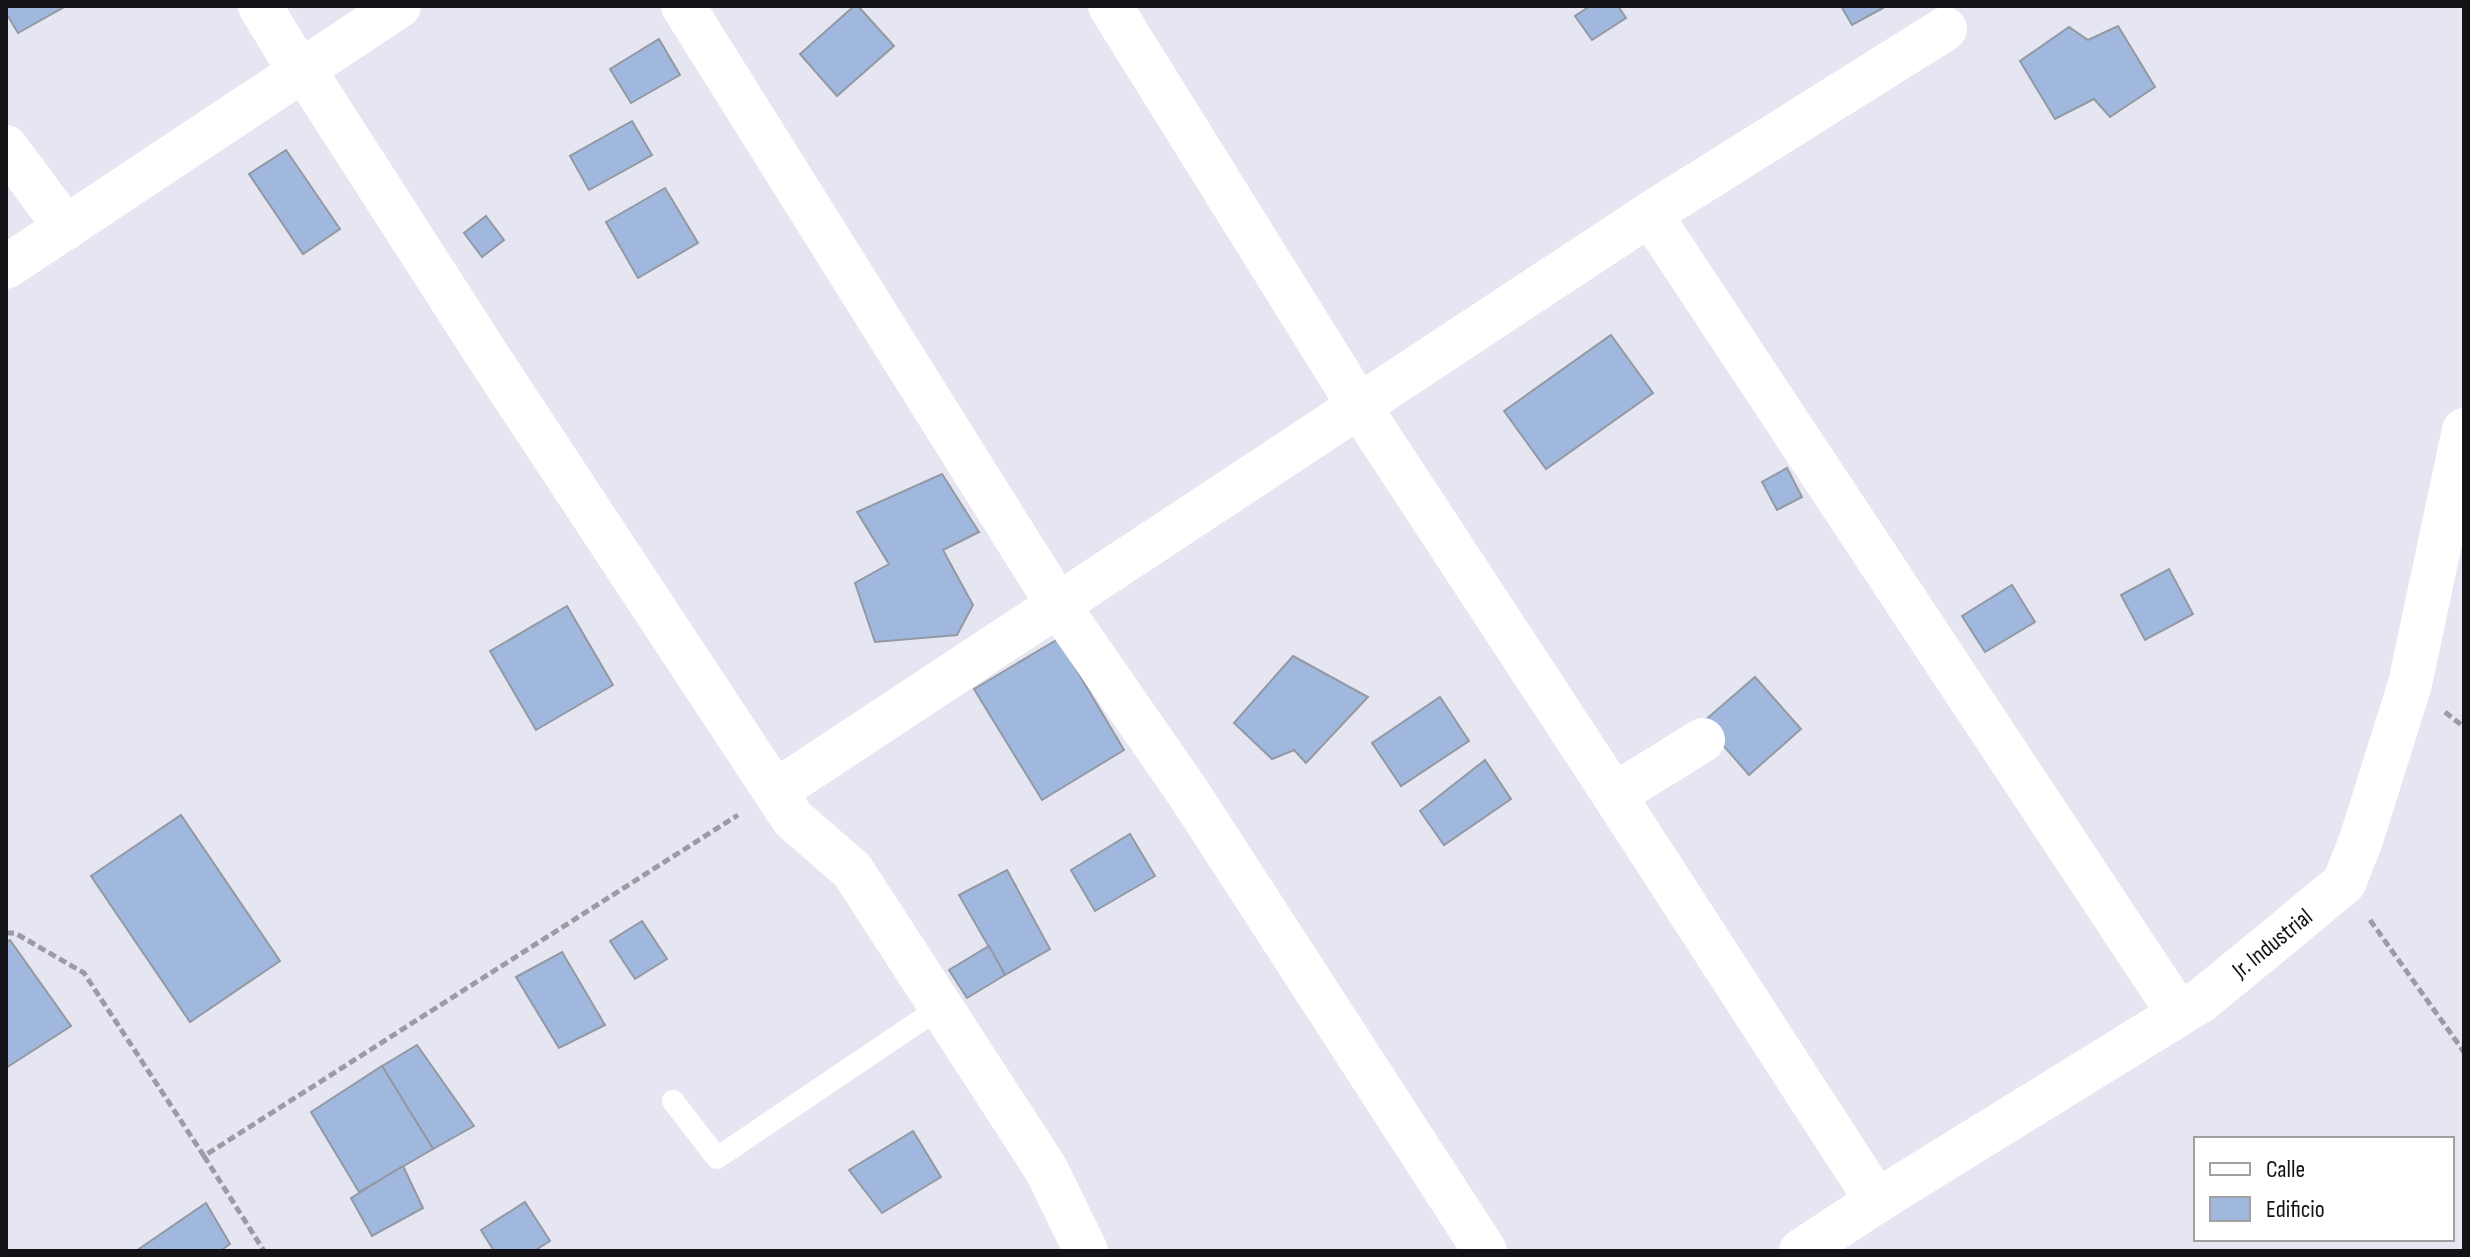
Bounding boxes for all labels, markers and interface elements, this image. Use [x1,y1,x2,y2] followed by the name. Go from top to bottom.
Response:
[2226,902,2318,985] street label: Jr. Industrial
[2194,1137,2454,1241] legend
[2266,1155,2305,1184] text: Calle
[2266,1195,2325,1224] text: Edificio

